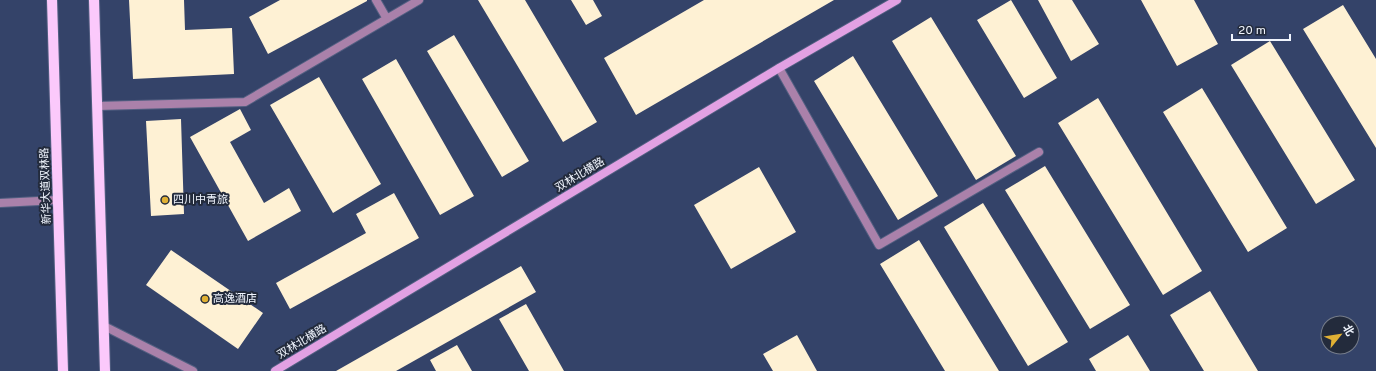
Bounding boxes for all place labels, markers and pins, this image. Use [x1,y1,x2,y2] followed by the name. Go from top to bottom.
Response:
[173,193,228,207] place label: 四川中青旅
[160,195,170,205] marker: 四川中青旅
[213,292,257,306] place label: 高逸酒店
[200,294,210,304] marker: 高逸酒店

